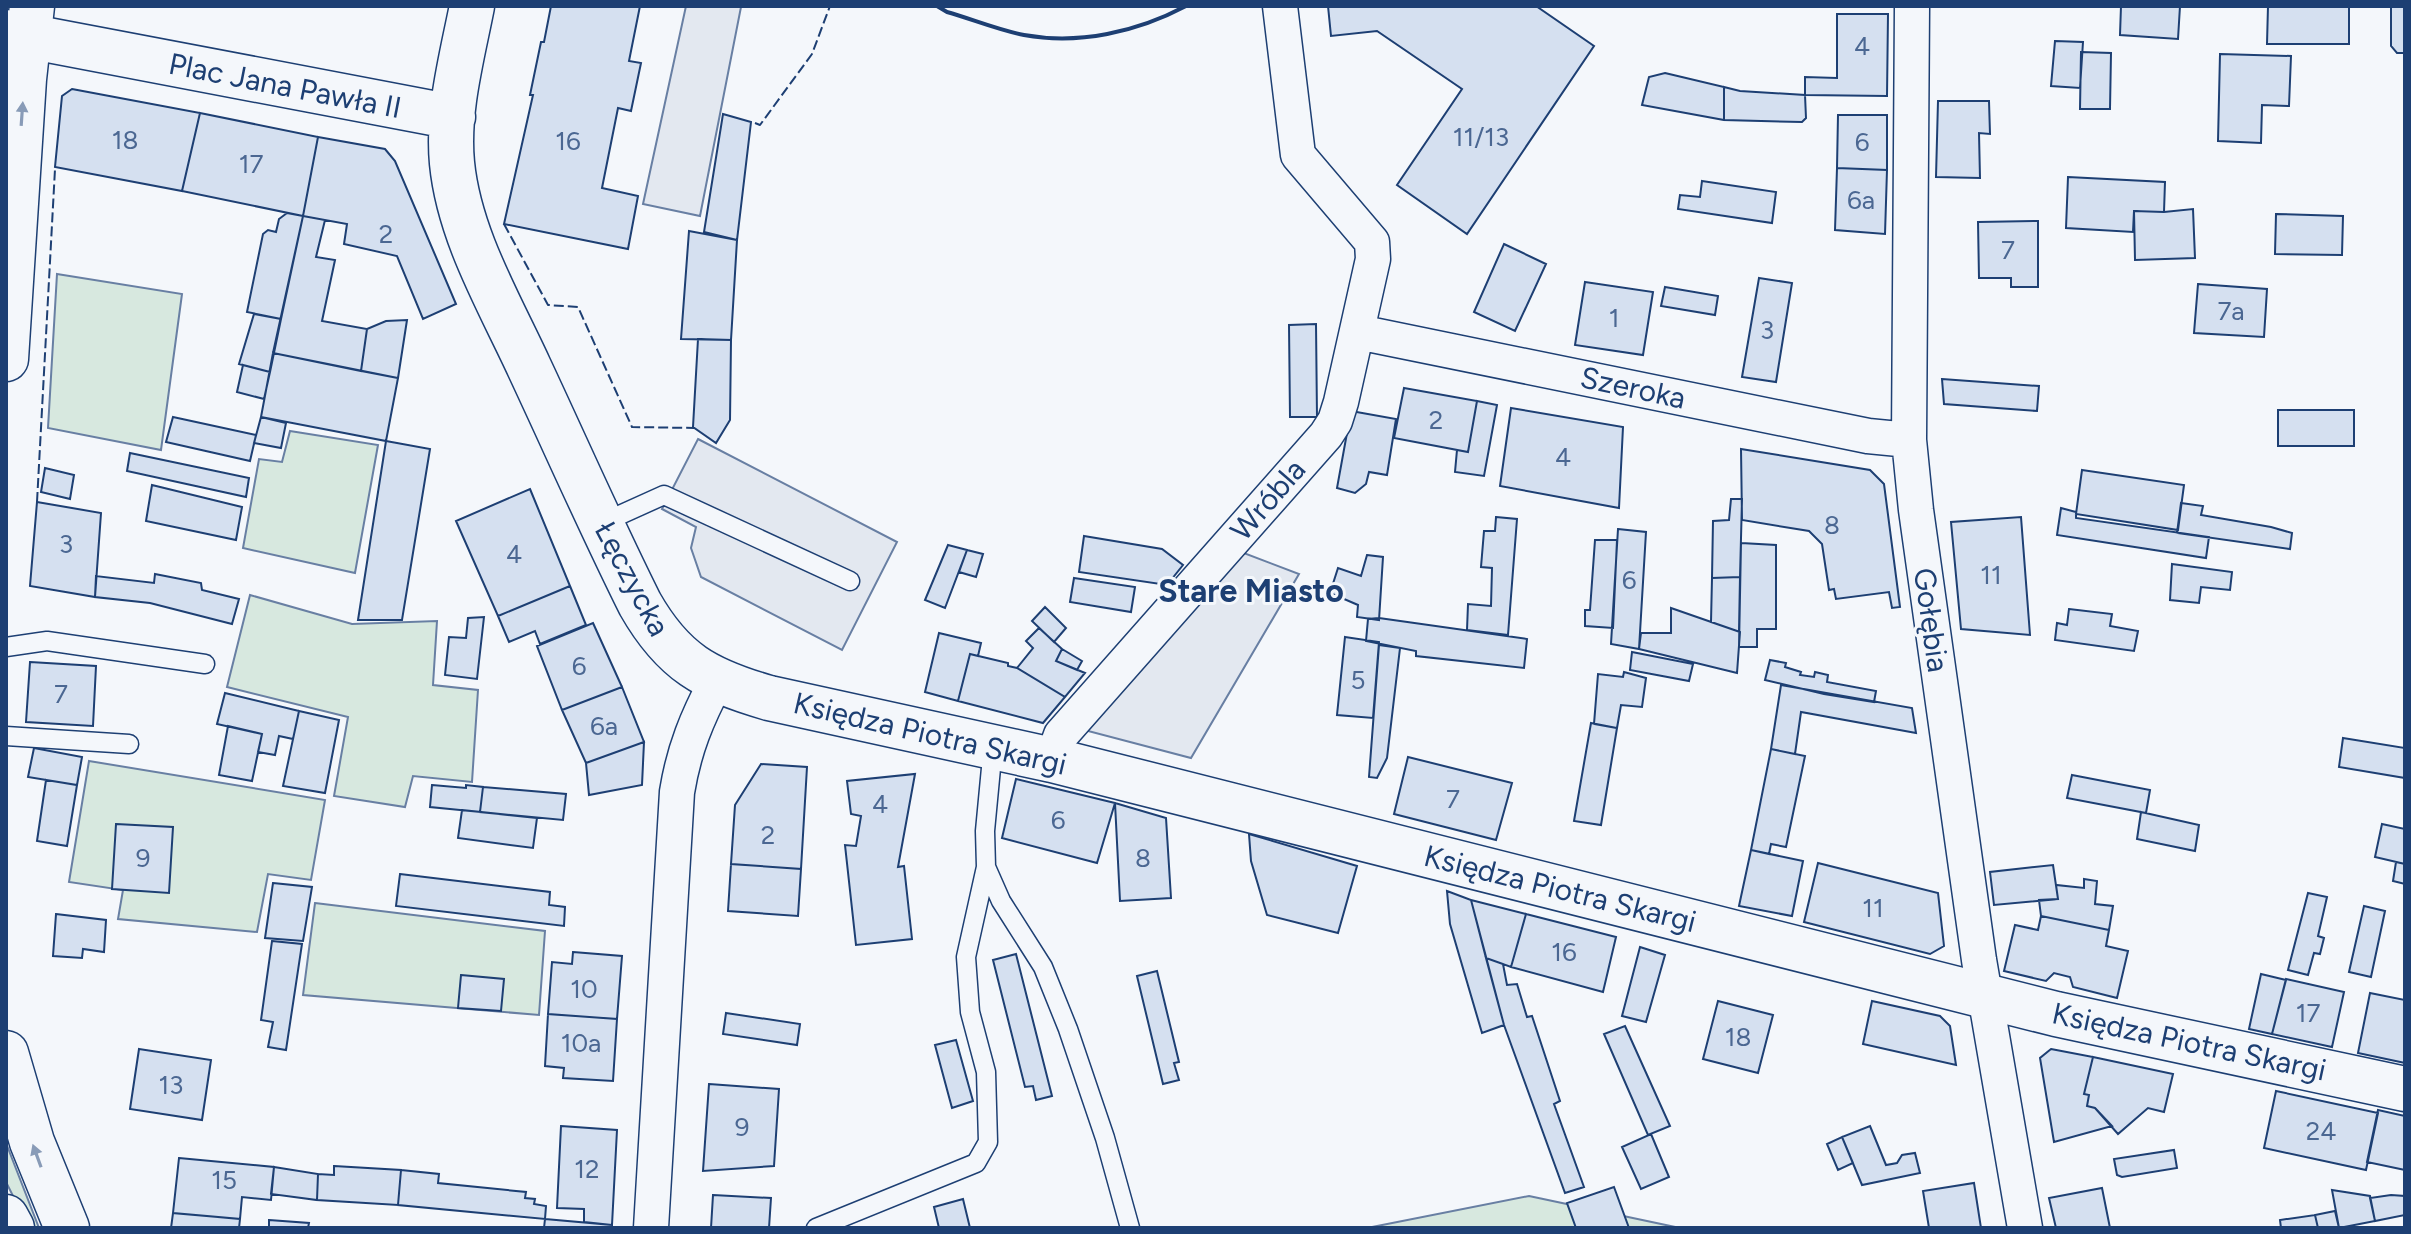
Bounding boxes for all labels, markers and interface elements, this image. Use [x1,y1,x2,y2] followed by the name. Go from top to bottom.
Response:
[1854,30,1870,62] house number: 4
[166,45,405,126] street label: Plac Jana Pawła II
[16,101,29,126] one-way arrow
[1453,121,1509,153] house number: 11/13
[112,124,138,156] house number: 18
[555,125,581,157] house number: 16
[1855,126,1869,158] house number: 6
[239,148,263,180] house number: 17
[1847,184,1875,216] house number: 6a
[379,218,393,250] house number: 2
[2001,234,2015,266] house number: 7
[2217,295,2245,327] house number: 7a
[1609,302,1619,334] house number: 1
[1760,314,1774,346] house number: 3
[1577,358,1689,417] street label: Szeroka
[1429,404,1443,436] house number: 2
[1555,441,1571,473] house number: 4
[1222,451,1313,548] street label: Wróbla
[1824,509,1840,541] house number: 8
[587,515,678,642] street label: Łęczycka
[59,528,73,560] house number: 3
[506,538,522,570] house number: 4
[1980,559,2002,591] house number: 11
[1622,564,1636,596] house number: 6
[1906,565,1957,674] street label: Gołębia
[1158,572,1344,610] district label: Stare Miasto
[572,650,586,682] house number: 6
[1351,664,1365,696] house number: 5
[54,678,68,710] house number: 7
[790,684,1070,783] street label: Księdza Piotra Skargi
[590,710,618,742] house number: 6a
[1446,783,1460,815] house number: 7
[872,788,888,820] house number: 4
[1051,804,1065,836] house number: 6
[761,819,775,851] house number: 2
[1420,837,1700,940] street label: Księdza Piotra Skargi
[136,842,150,874] house number: 9
[1135,842,1151,874] house number: 8
[1862,892,1884,924] house number: 11
[1551,936,1577,968] house number: 16
[570,973,598,1005] house number: 10
[2049,994,2329,1089] street label: Księdza Piotra Skargi
[2296,997,2320,1029] house number: 17
[1725,1021,1751,1053] house number: 18
[561,1027,601,1059] house number: 10a
[159,1069,183,1101] house number: 13
[735,1111,749,1143] house number: 9
[2306,1115,2336,1147] house number: 24
[30,1144,43,1168] one-way arrow
[574,1153,600,1185] house number: 12
[211,1164,237,1196] house number: 15

